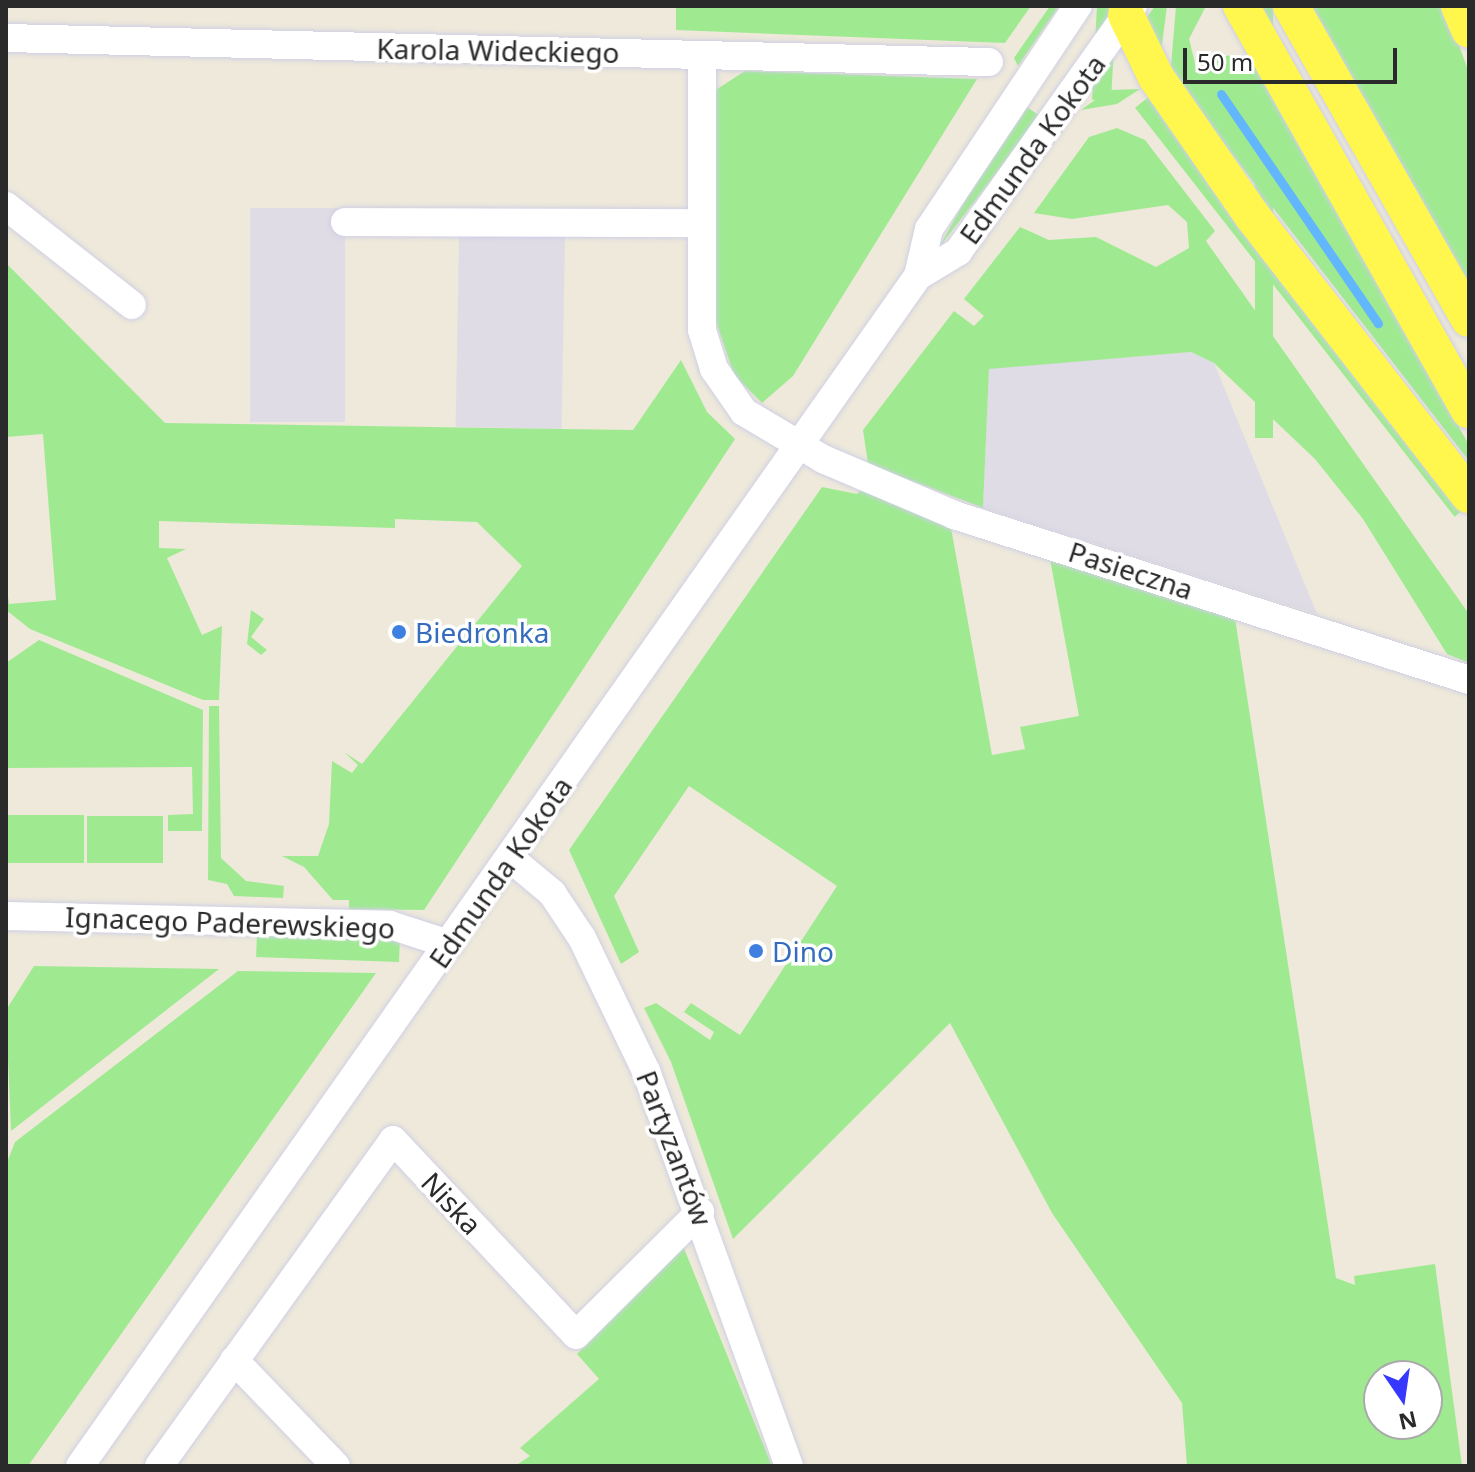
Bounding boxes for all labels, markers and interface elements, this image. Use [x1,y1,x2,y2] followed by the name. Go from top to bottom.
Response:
[376,31,620,69] street label: Karola Wideckiego
[1187,32,1401,82] scale bar
[1197,45,1253,78] text: 50 m
[952,48,1112,250] street label: Edmunda Kokota
[1065,534,1197,606] street label: Pasieczna
[415,615,549,649] place label: Biedronka
[390,623,408,641] marker: Biedronka
[421,770,579,974] street label: Edmunda Kokota
[65,899,395,945] street label: Ignacego Paderewskiego
[772,934,834,968] place label: Dino
[747,942,765,960] marker: Dino
[630,1066,720,1230] street label: Partyzantów
[415,1165,489,1241] street label: Niska
[1363,1360,1443,1440] north arrow
[1396,1405,1420,1438] text: N

